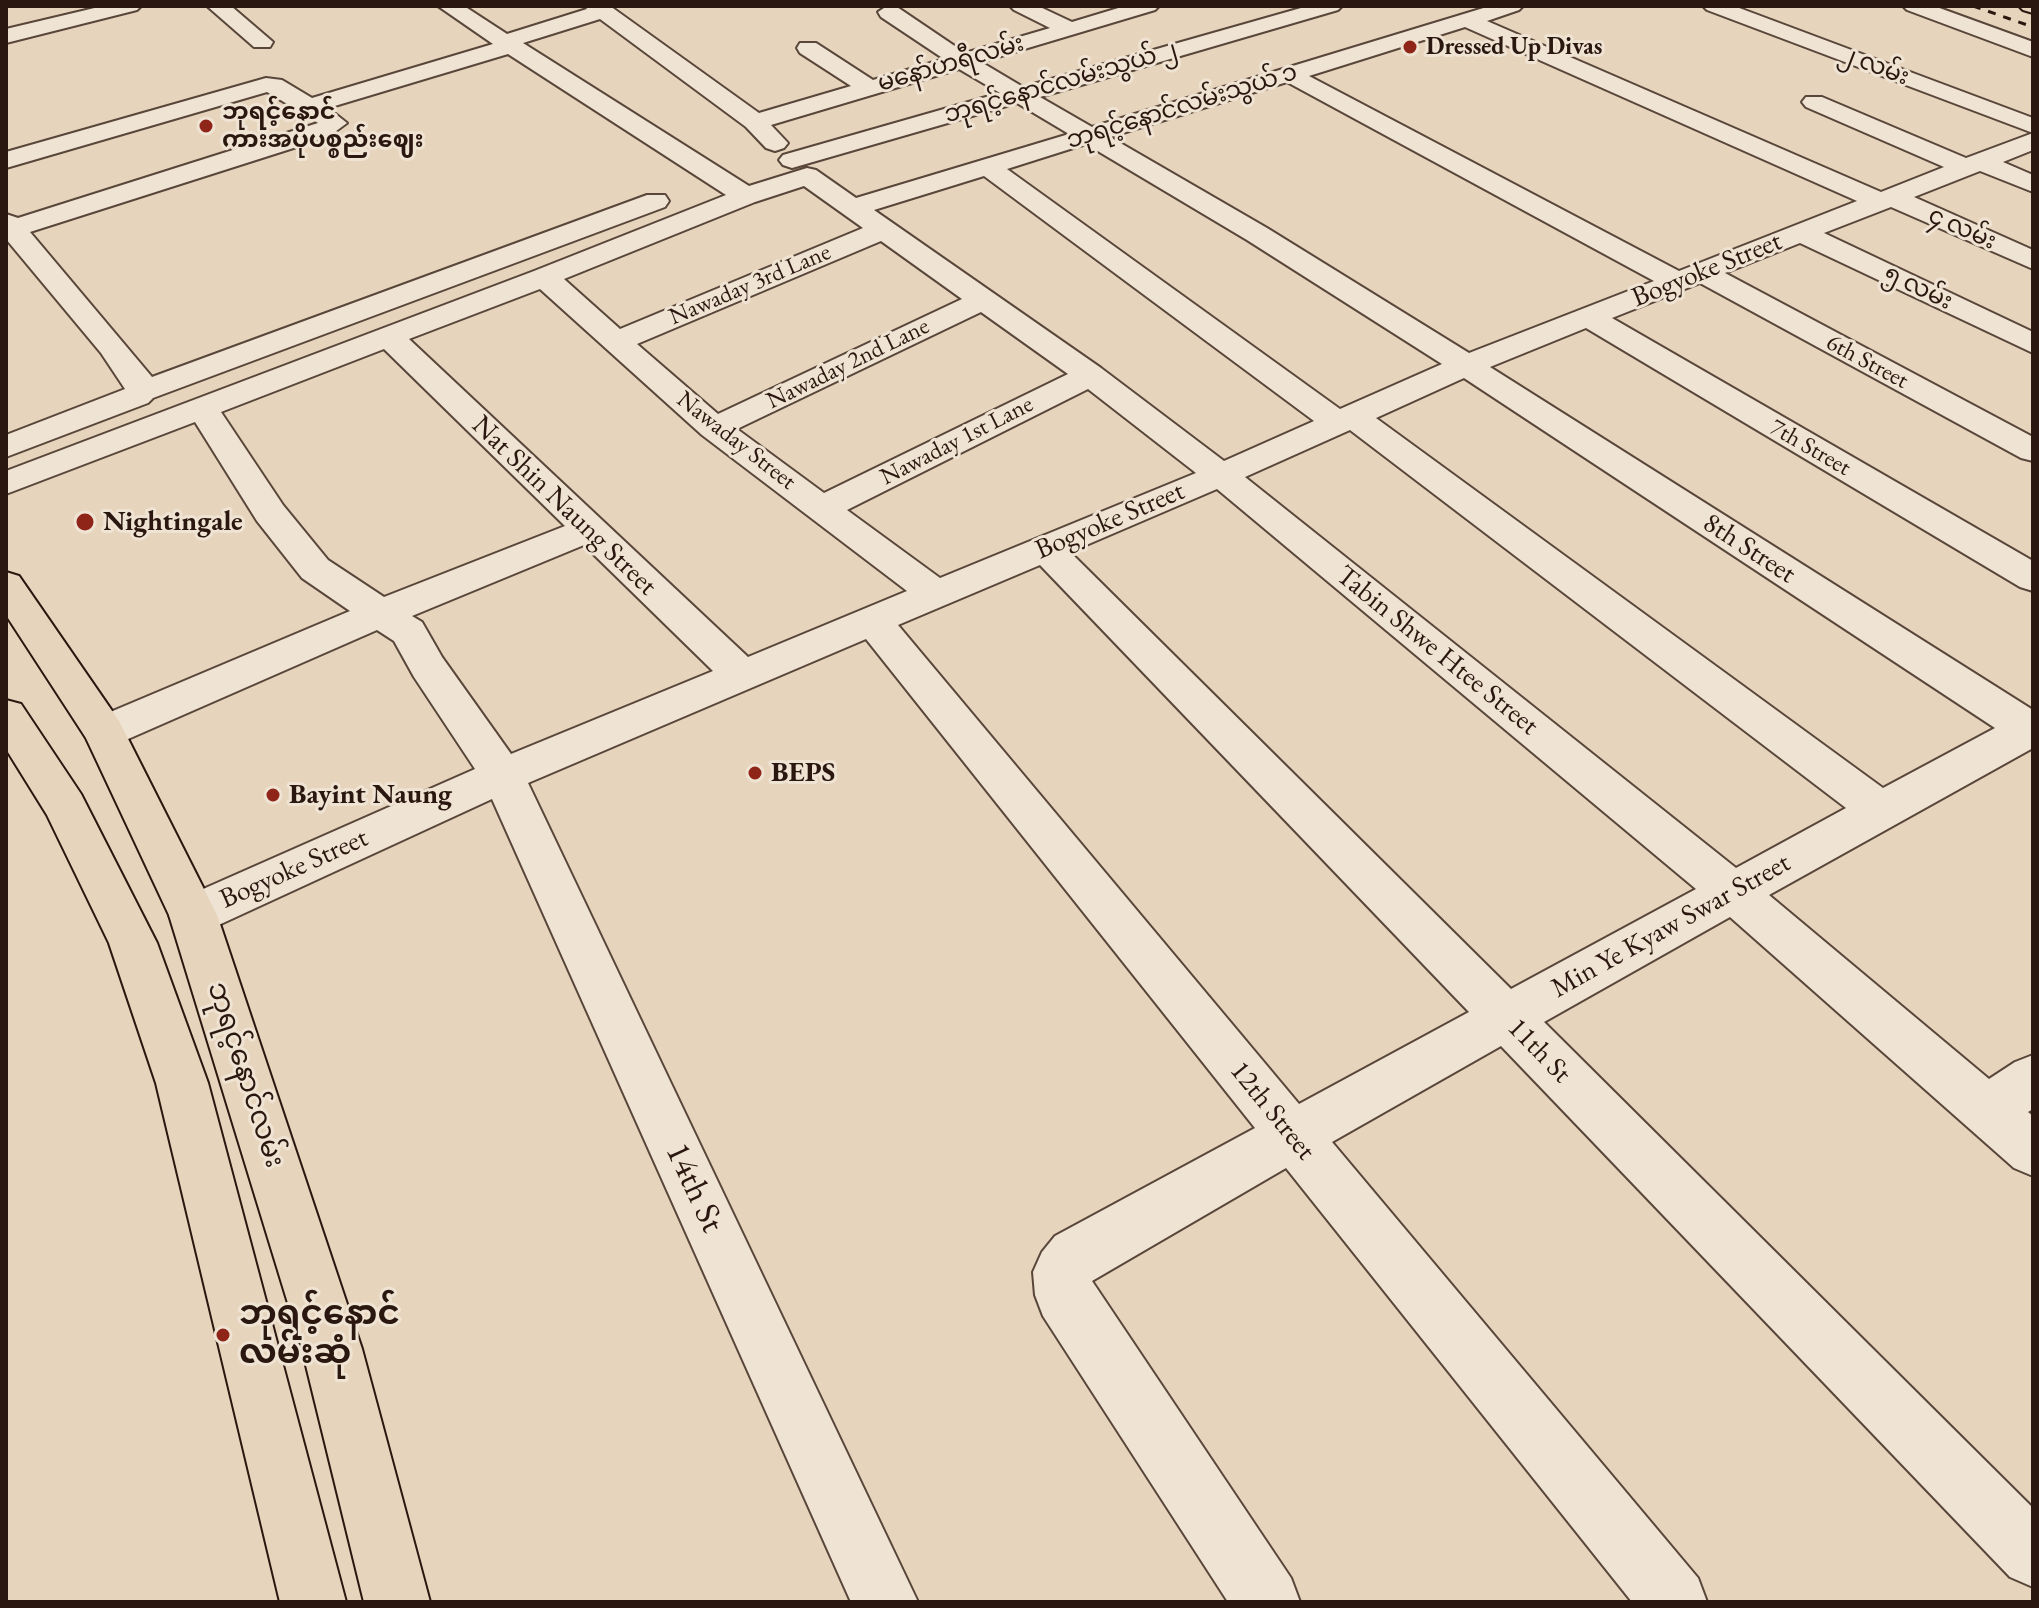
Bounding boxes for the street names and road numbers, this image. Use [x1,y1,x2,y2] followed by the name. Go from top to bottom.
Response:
[875,29,1027,99] street label: မနော်ဟရီလမ်း
[941,36,1181,130] street label: ဘုရင့်နောင်လမ်းသွယ် ၂
[1835,40,1913,92] street label: ၂ လမ်း
[1063,58,1301,156] street label: ဘုရင့်နောင်လမ်းသွယ် ၁
[1924,201,2000,257] street label: ၄ လမ်း
[1627,225,1787,315] street label: Bogyoke Street
[665,238,835,332] street label: Nawaday 3rd Lane
[1879,259,1957,317] street label: ၅ လမ်း
[762,312,934,416] street label: Nawaday 2nd Lane
[1821,328,1913,396] street label: 6th Street
[671,386,801,496] street label: Nawaday Street
[876,390,1038,492] street label: Nawaday 1st Lane
[464,409,664,603] street label: Nat Shin Naung Street
[1764,413,1856,483] street label: 7th Street
[1030,475,1190,567] street label: Bogyoke Street
[1696,507,1802,591] street label: 8th Street
[1329,559,1545,743] street label: Tabin Shwe Htee Street
[215,821,373,917] street label: Bogyoke Street
[1546,846,1796,1006] street label: Min Ye Kyaw Swar Street
[199,978,291,1172] street label: ဘုရင့်နောင်လမ်း
[1500,1011,1578,1091] street label: 11th St
[1222,1055,1322,1167] street label: 12th Street
[656,1137,732,1239] street label: 14th St

